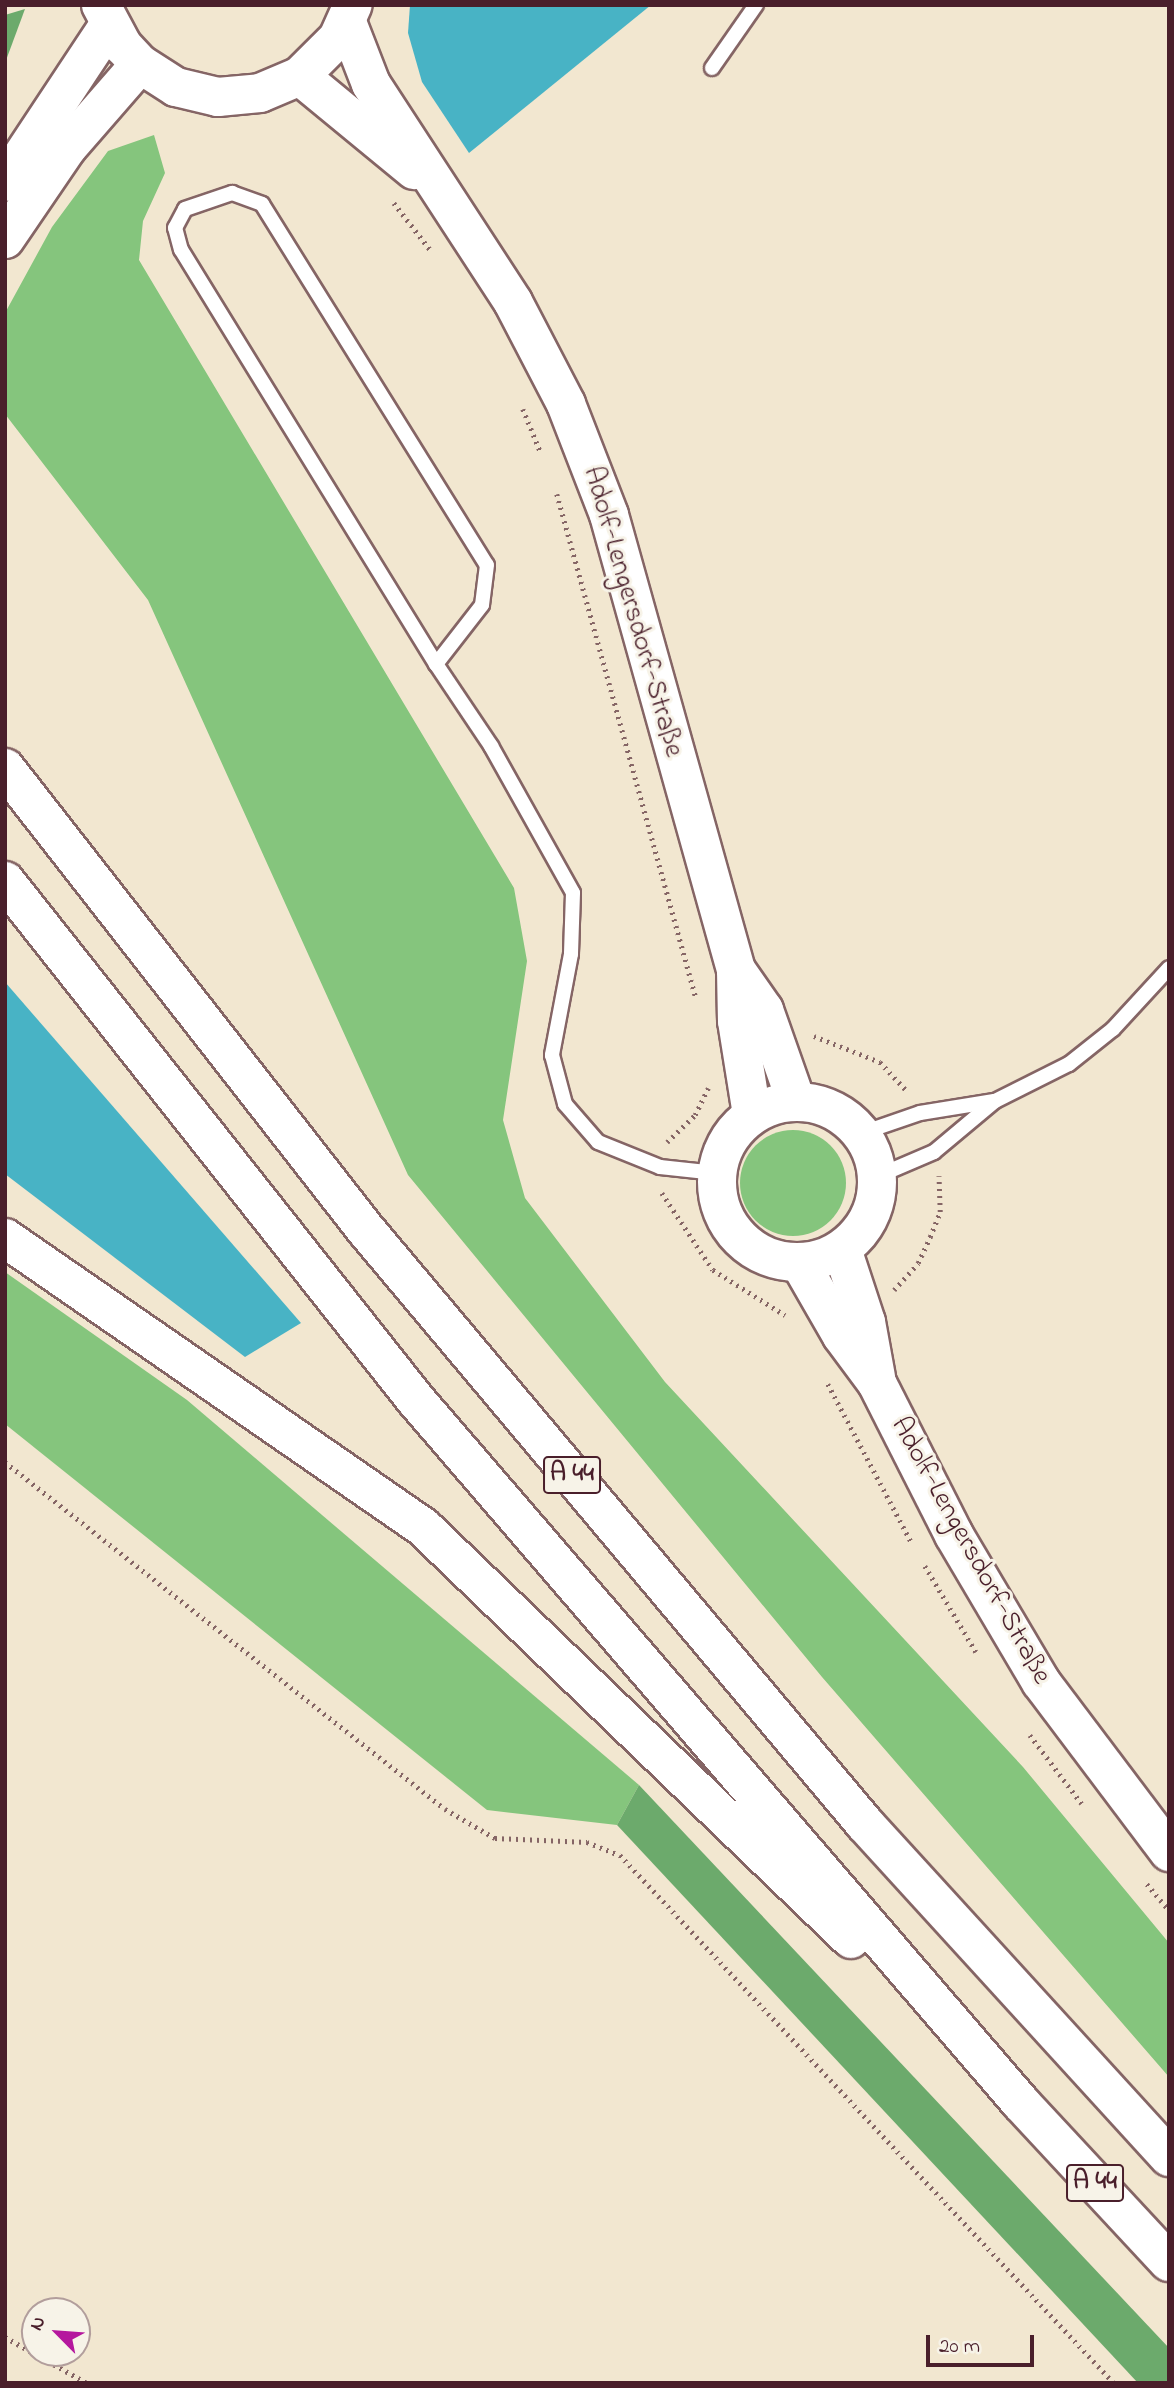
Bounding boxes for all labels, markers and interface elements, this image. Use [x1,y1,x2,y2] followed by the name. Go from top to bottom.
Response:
[574,463,690,761] street label: Adolf-Lengersdorf-Straße
[882,1411,1058,1691] street label: Adolf-Lengersdorf-Straße
[542,1452,602,1498] road number: A 44
[1065,2160,1125,2206] road number: A 44
[21,2297,91,2367] north arrow
[23,2312,53,2335] text: N
[929,2322,1038,2366] scale bar
[939,2332,980,2362] text: 20 m

